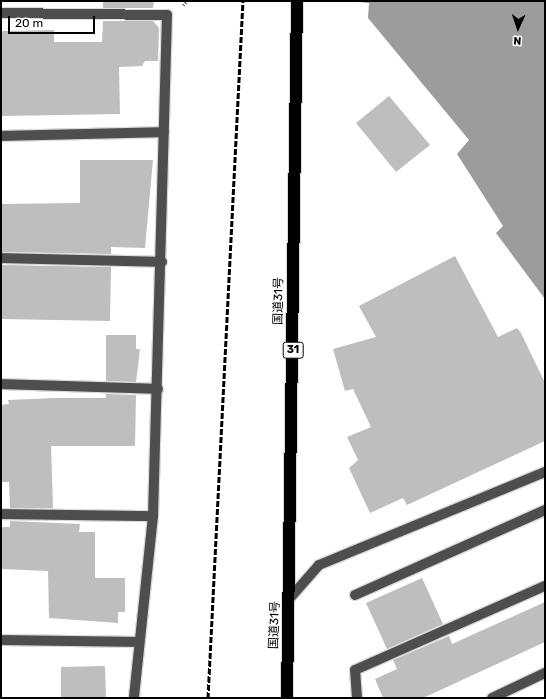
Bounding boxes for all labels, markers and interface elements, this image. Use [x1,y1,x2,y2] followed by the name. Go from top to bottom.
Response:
[10,8,97,34] scale bar
[498,8,538,48] north arrow
[15,16,43,30] text: 20 m
[513,34,522,47] text: N
[271,277,287,325] street label: 国道31号
[282,341,304,359] road number: 31
[267,601,283,649] street label: 国道31号

